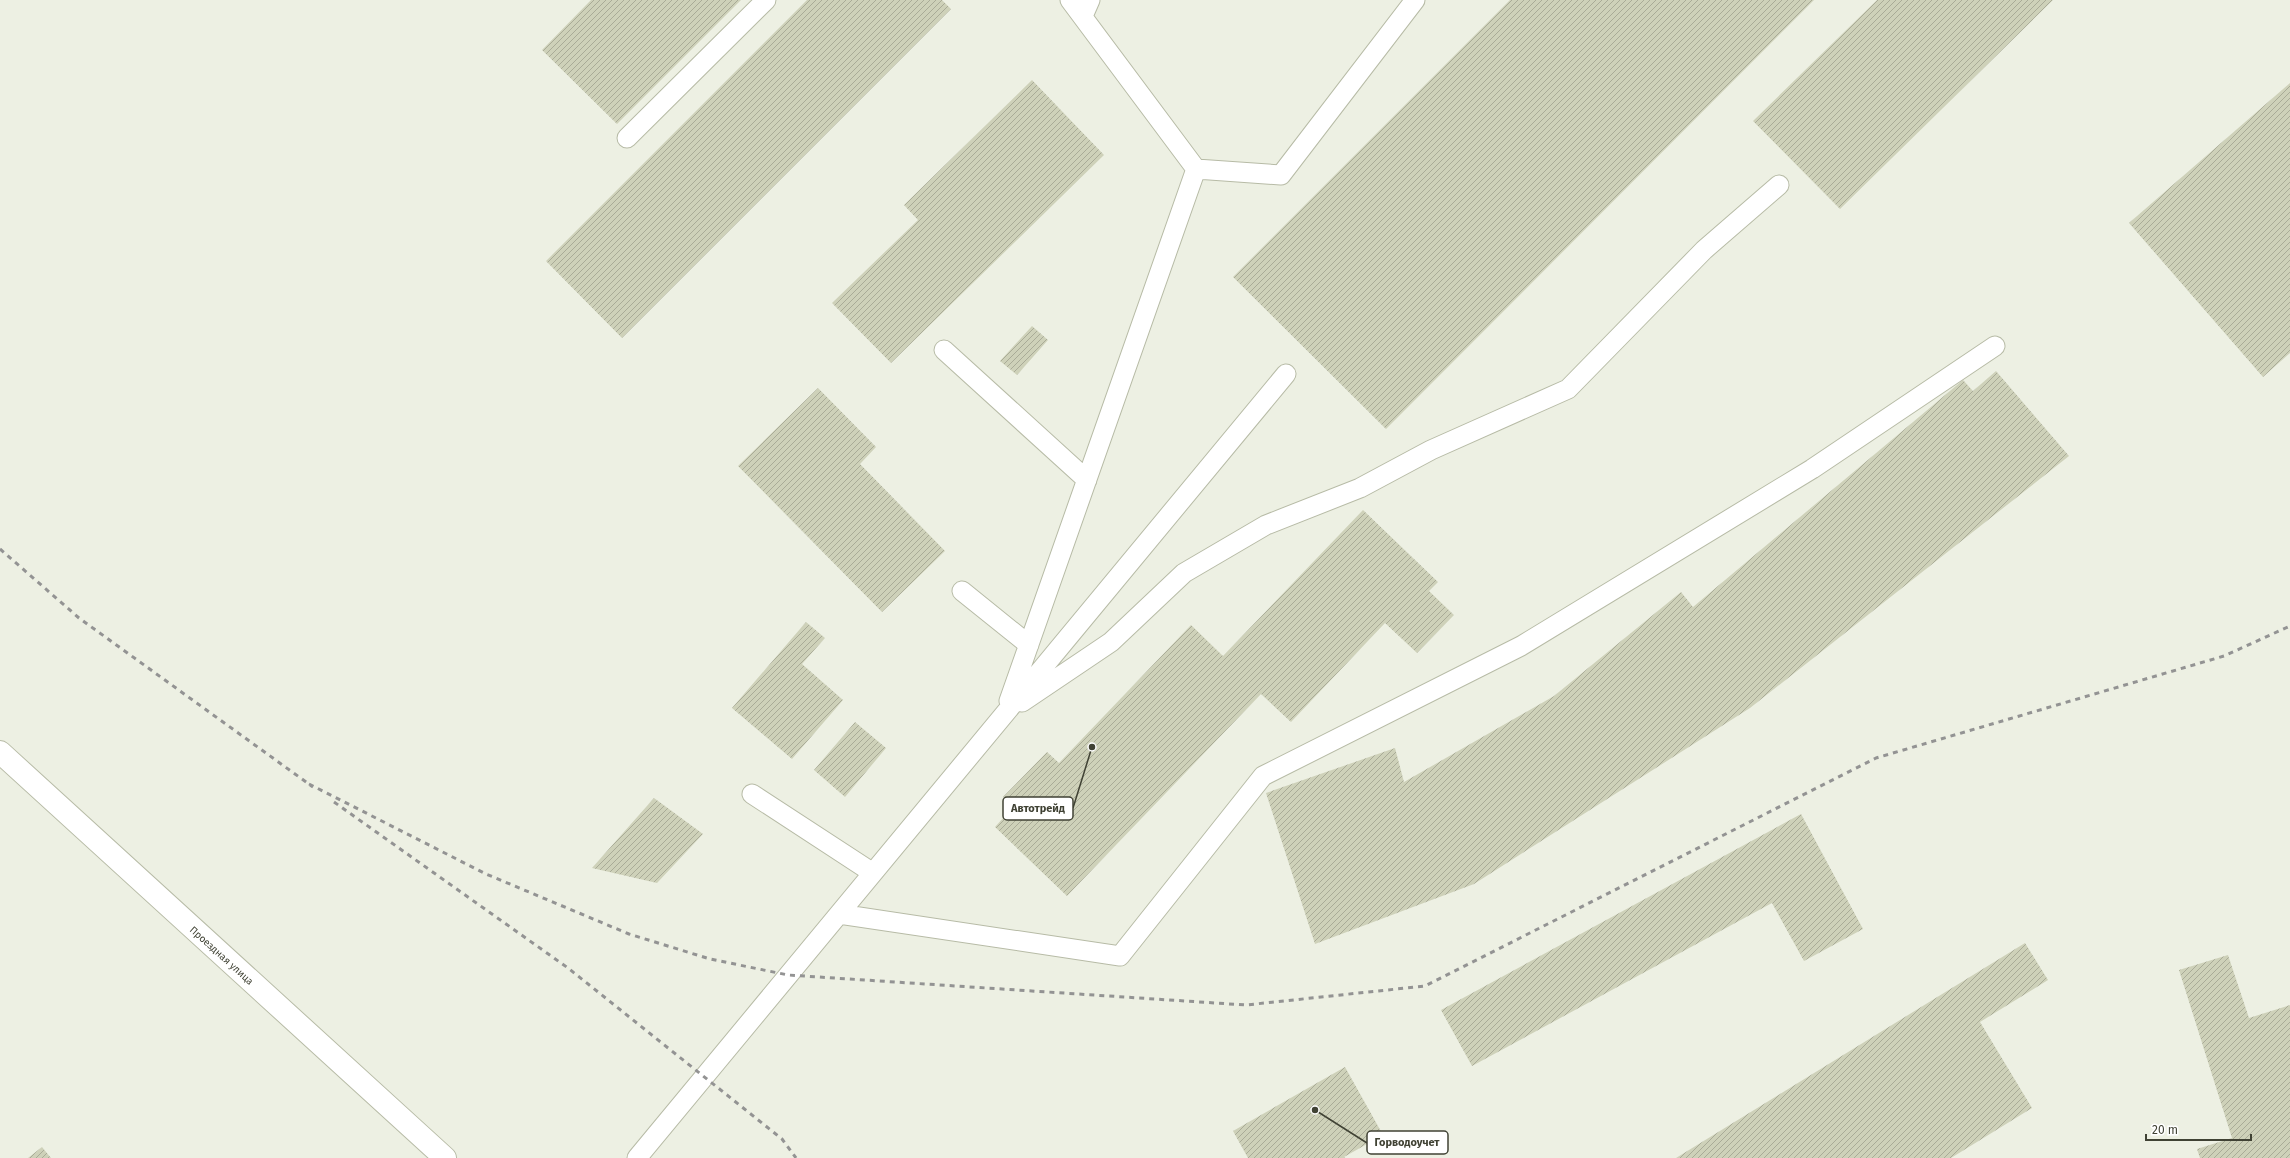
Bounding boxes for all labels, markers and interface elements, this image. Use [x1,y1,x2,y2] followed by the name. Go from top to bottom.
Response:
[1003,797,1073,820] callout: Автотрейд
[1010,802,1065,815] text: Автотрейд
[187,924,256,988] street label: Проездная улица
[2146,1116,2251,1142] scale bar
[2152,1123,2178,1137] text: 20 m
[1367,1131,1448,1154] callout: Горводоучет
[1375,1136,1440,1149] text: Горводоучет

